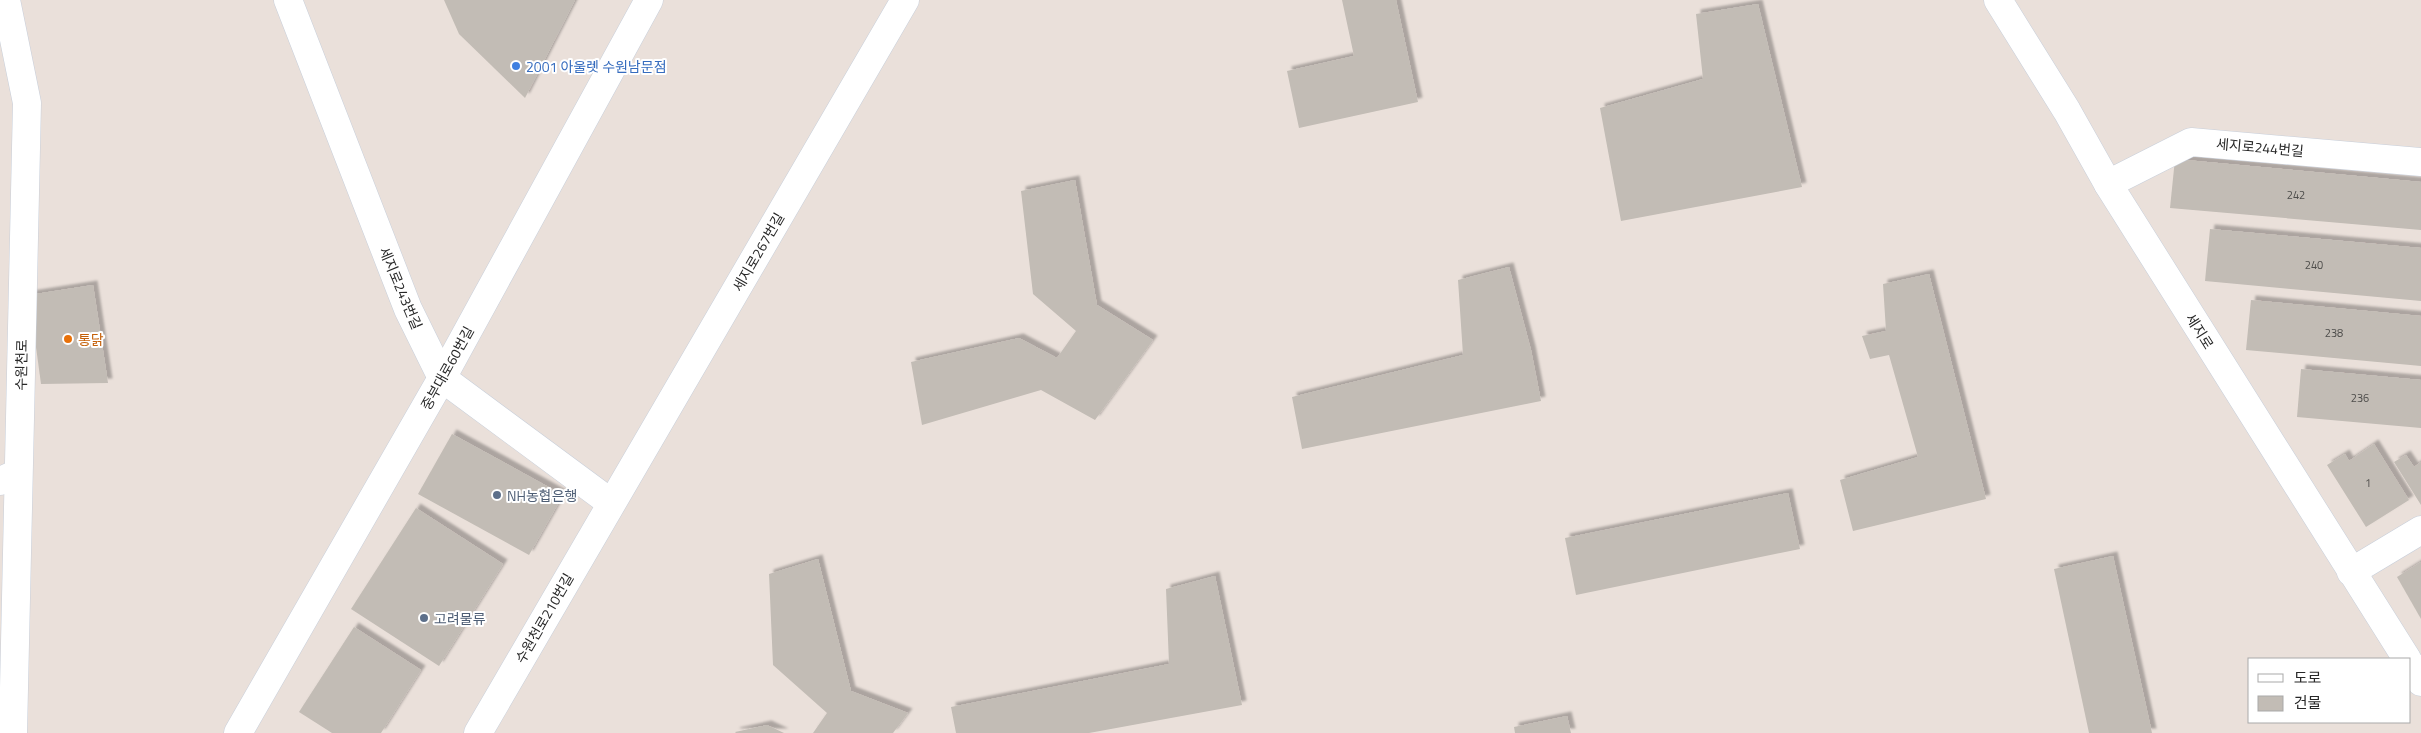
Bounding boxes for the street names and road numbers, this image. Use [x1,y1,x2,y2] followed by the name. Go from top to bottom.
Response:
[2215,133,2305,161] street label: 세지로244번길
[727,209,789,295] street label: 세지로267번길
[374,243,428,333] street label: 세지로243번길
[2181,309,2219,353] street label: 세지로
[415,322,479,414] street label: 중부대로60번길
[10,339,32,391] street label: 수원천로
[510,569,578,667] street label: 수원천로210번길

